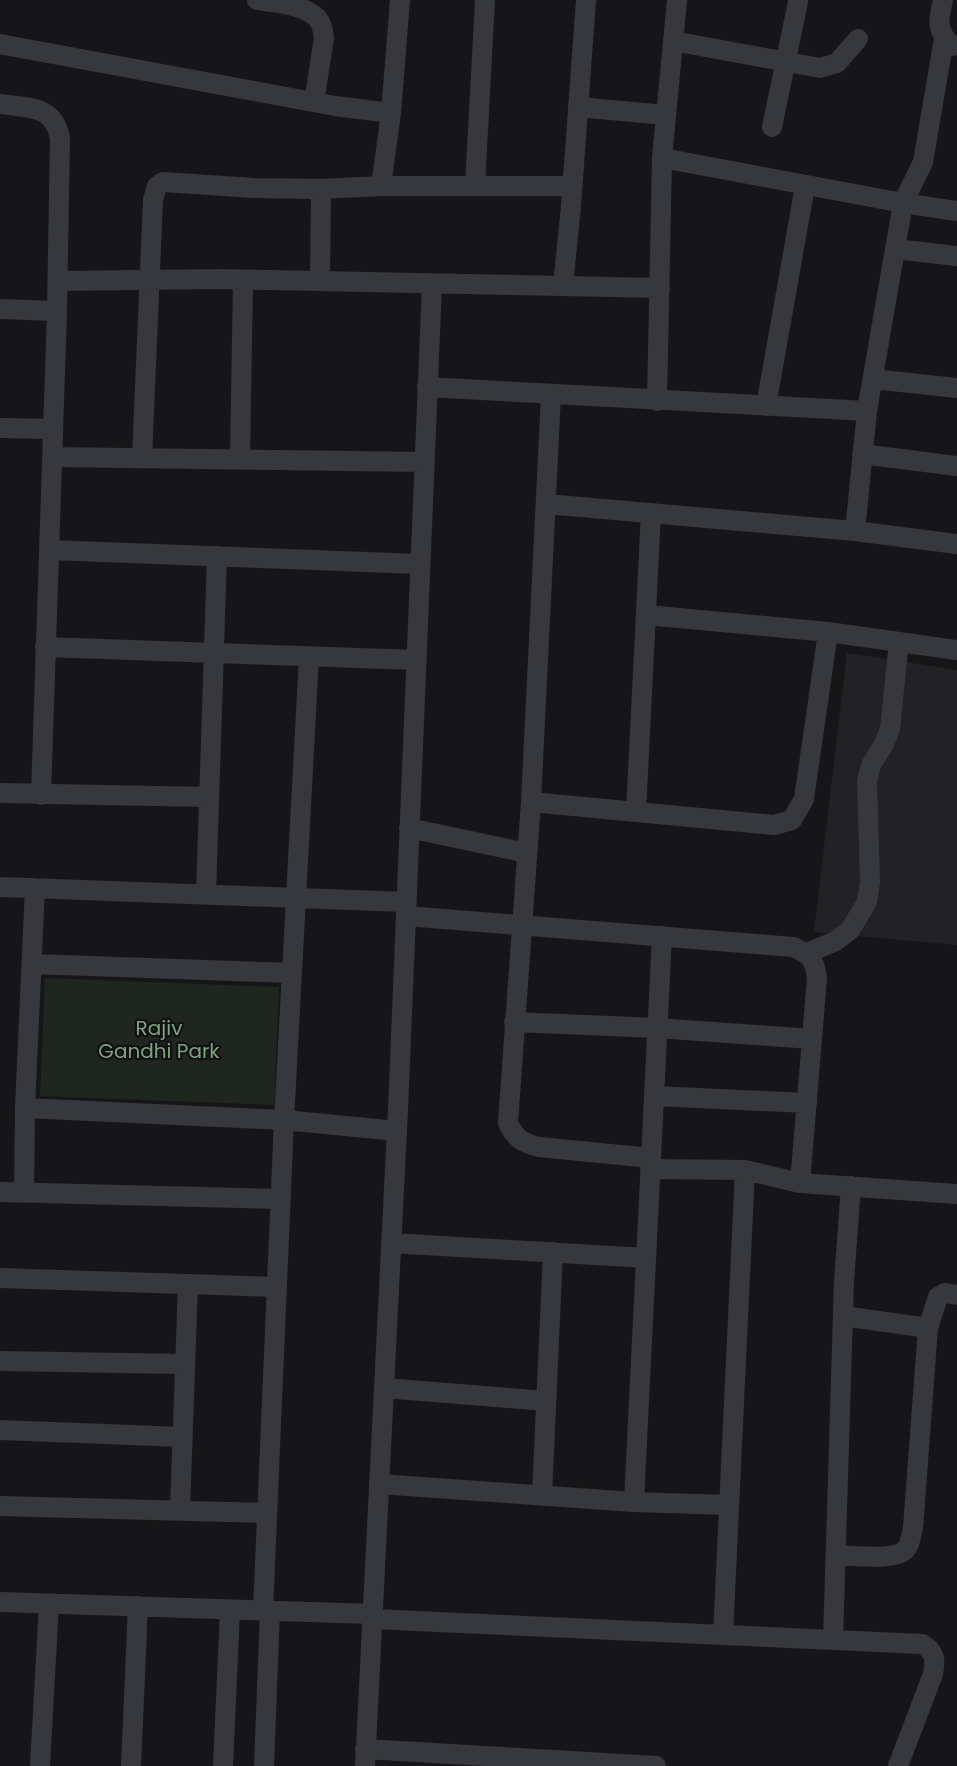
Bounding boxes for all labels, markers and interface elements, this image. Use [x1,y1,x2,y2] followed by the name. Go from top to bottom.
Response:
[98,1018,220,1065] park label: Rajiv Gandhi Park

